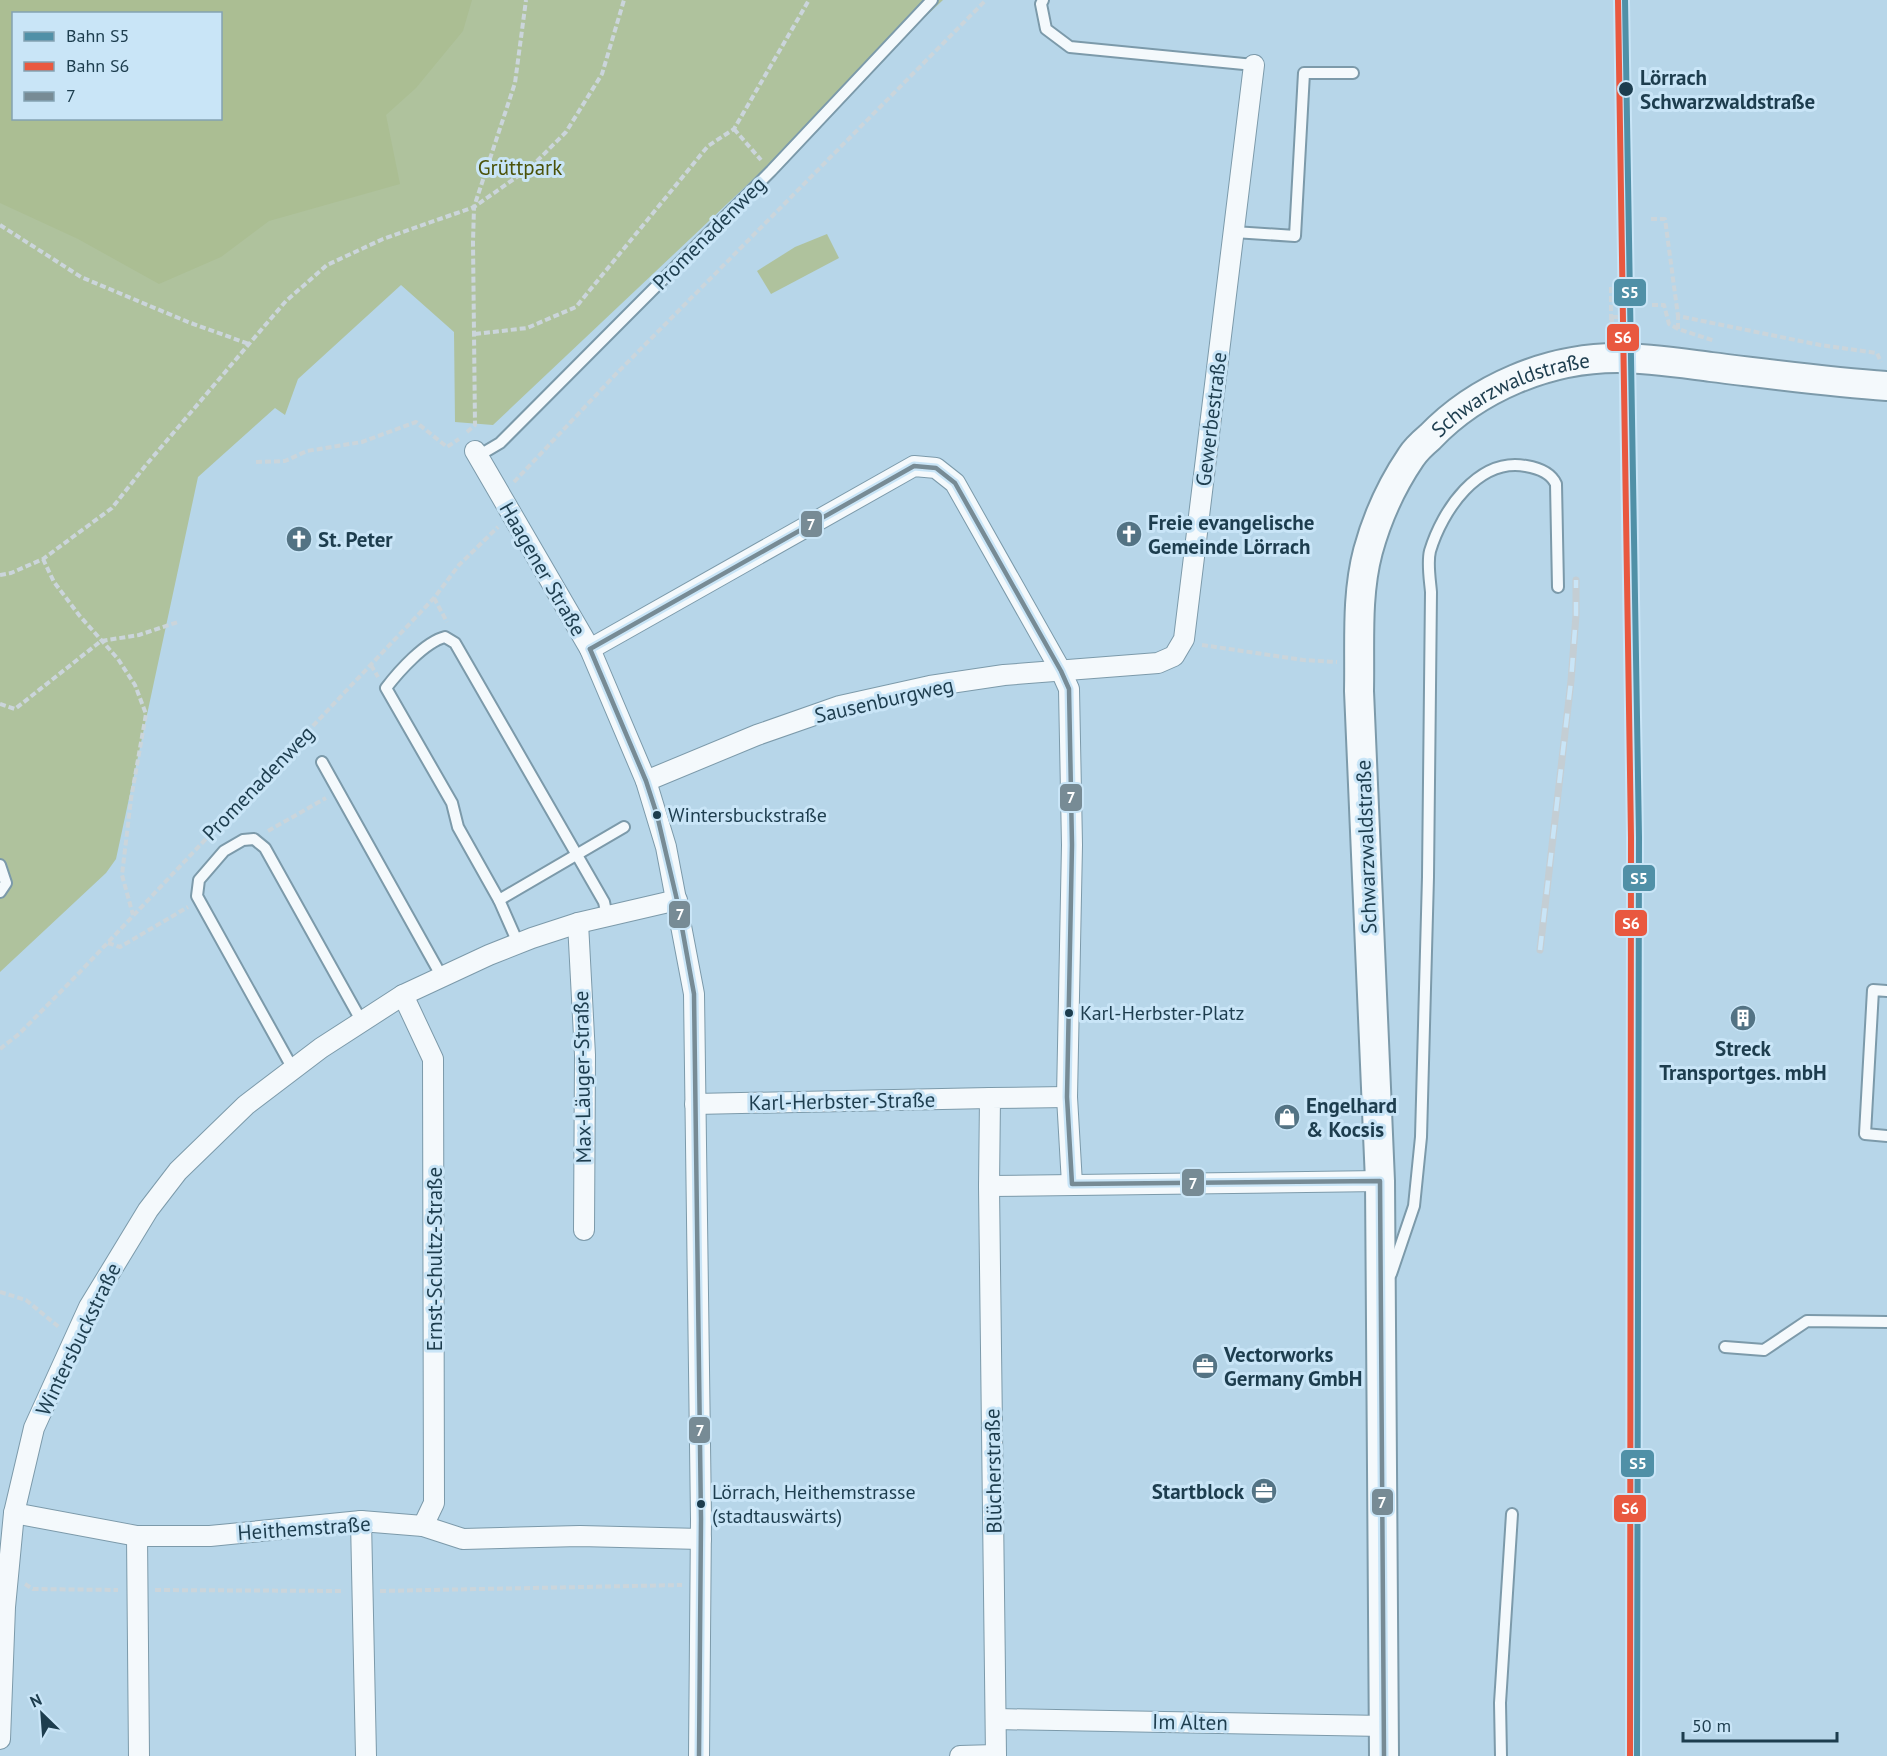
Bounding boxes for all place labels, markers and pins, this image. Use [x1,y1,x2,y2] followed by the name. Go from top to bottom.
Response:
[1640,64,1815,115] place label: Lörrach Schwarzwaldstraße
[1617,80,1635,98] marker: Lörrach Schwarzwaldstraße
[1148,509,1314,560] place label: Freie evangelische Gemeinde Lörrach
[1114,519,1144,549] church icon: Freie evangelische Gemeinde Lörrach
[284,524,314,554] church icon: St. Peter
[318,526,393,553] place label: St. Peter
[668,802,827,828] place label: Wintersbuckstraße
[651,809,663,821] marker: Wintersbuckstraße
[1080,1000,1244,1026] place label: Karl-Herbster-Platz
[1728,1003,1758,1033] building icon: Streck Transportges. mbH
[1063,1007,1075,1019] marker: Karl-Herbster-Platz
[1659,1035,1827,1086] place label: Streck Transportges. mbH
[1306,1092,1397,1143] place label: Engelhard & Kocsis
[1272,1102,1302,1132] shop icon: Engelhard & Kocsis
[1223,1341,1363,1392] place label: Vectorworks Germany GmbH
[1190,1351,1220,1381] office icon: Vectorworks Germany GmbH
[1249,1476,1279,1506] office icon: Startblock
[1152,1478,1245,1505] place label: Startblock
[712,1479,916,1529] place label: Lörrach, Heithemstrasse (stadtauswärts)
[695,1498,707,1510] marker: Lörrach, Heithemstrasse (stadtauswärts)

